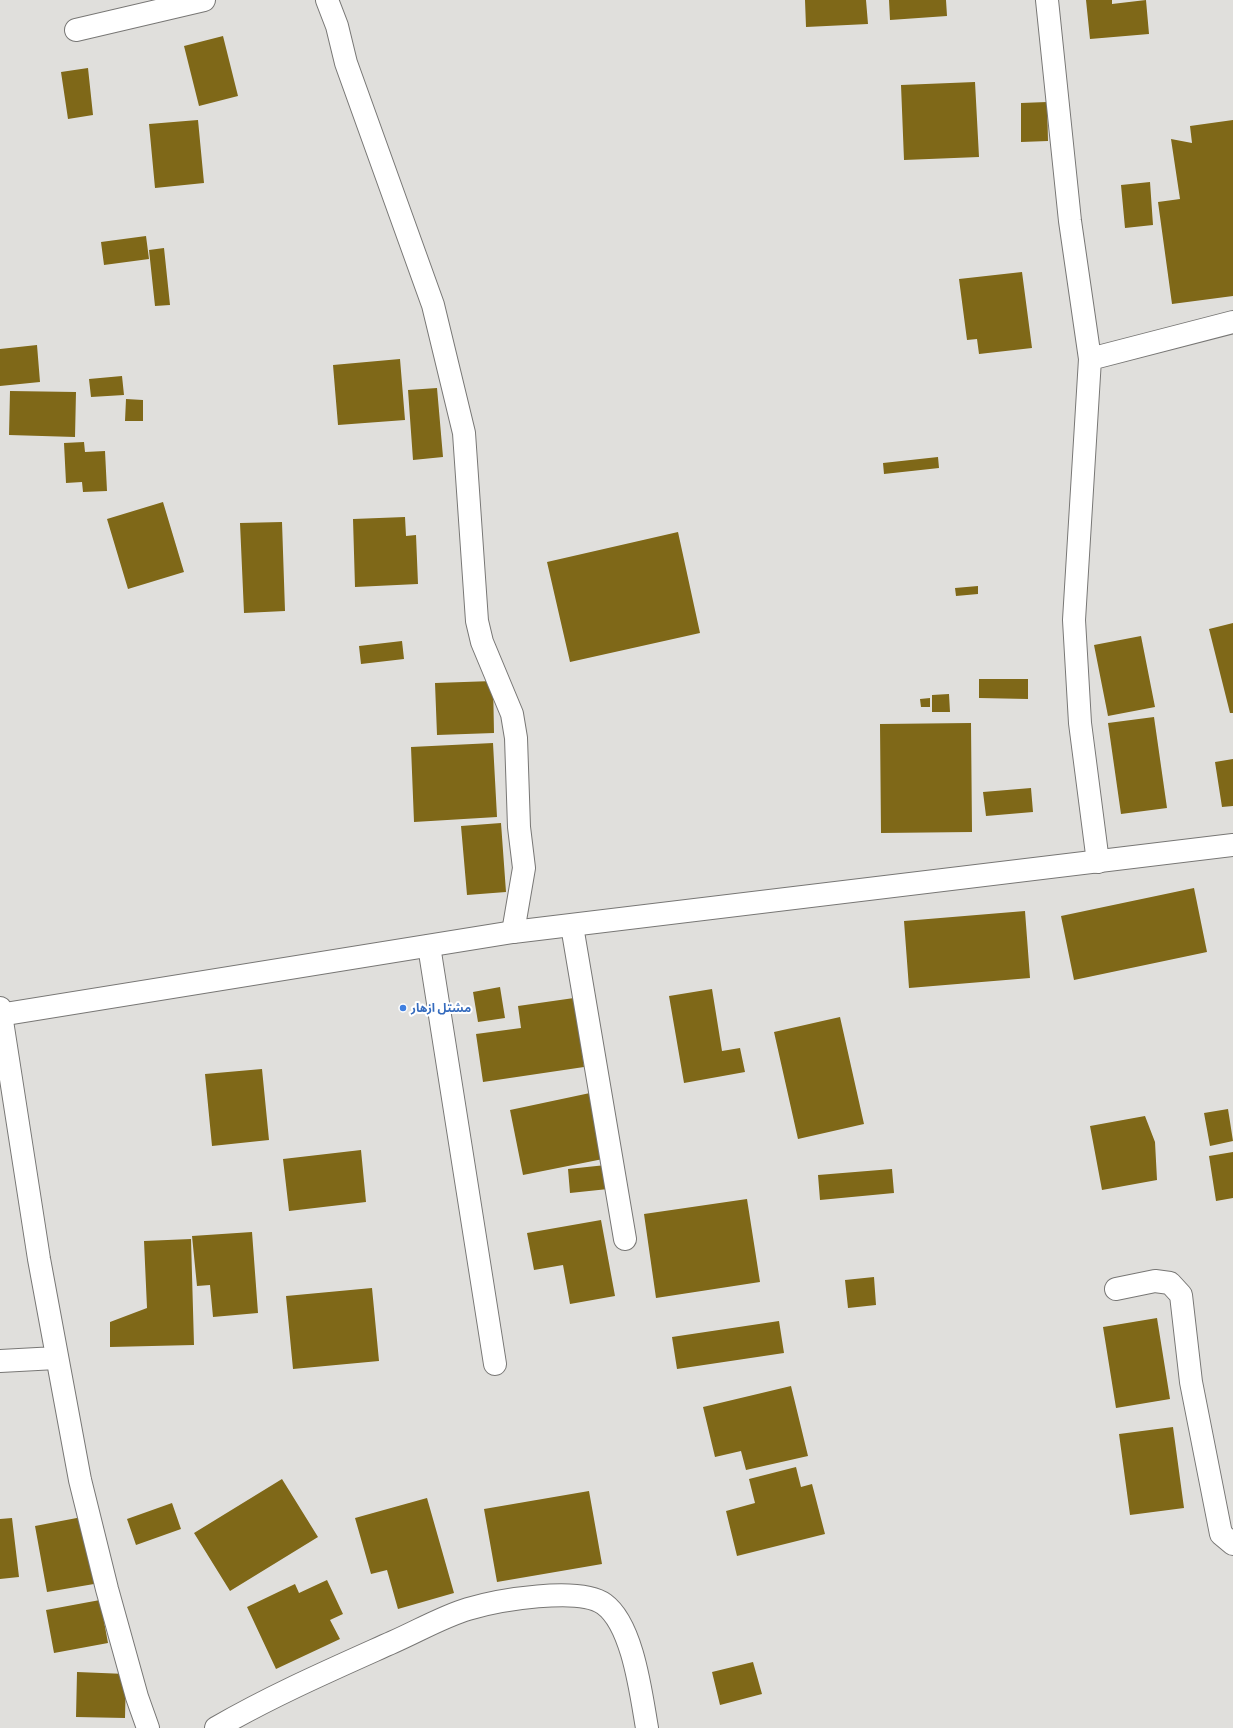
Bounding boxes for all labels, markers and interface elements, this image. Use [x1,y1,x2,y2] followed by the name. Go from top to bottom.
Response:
[411,1001,471,1015] place label: مشتل ازهار
[398,1003,408,1013] marker: مشتل ازهار

